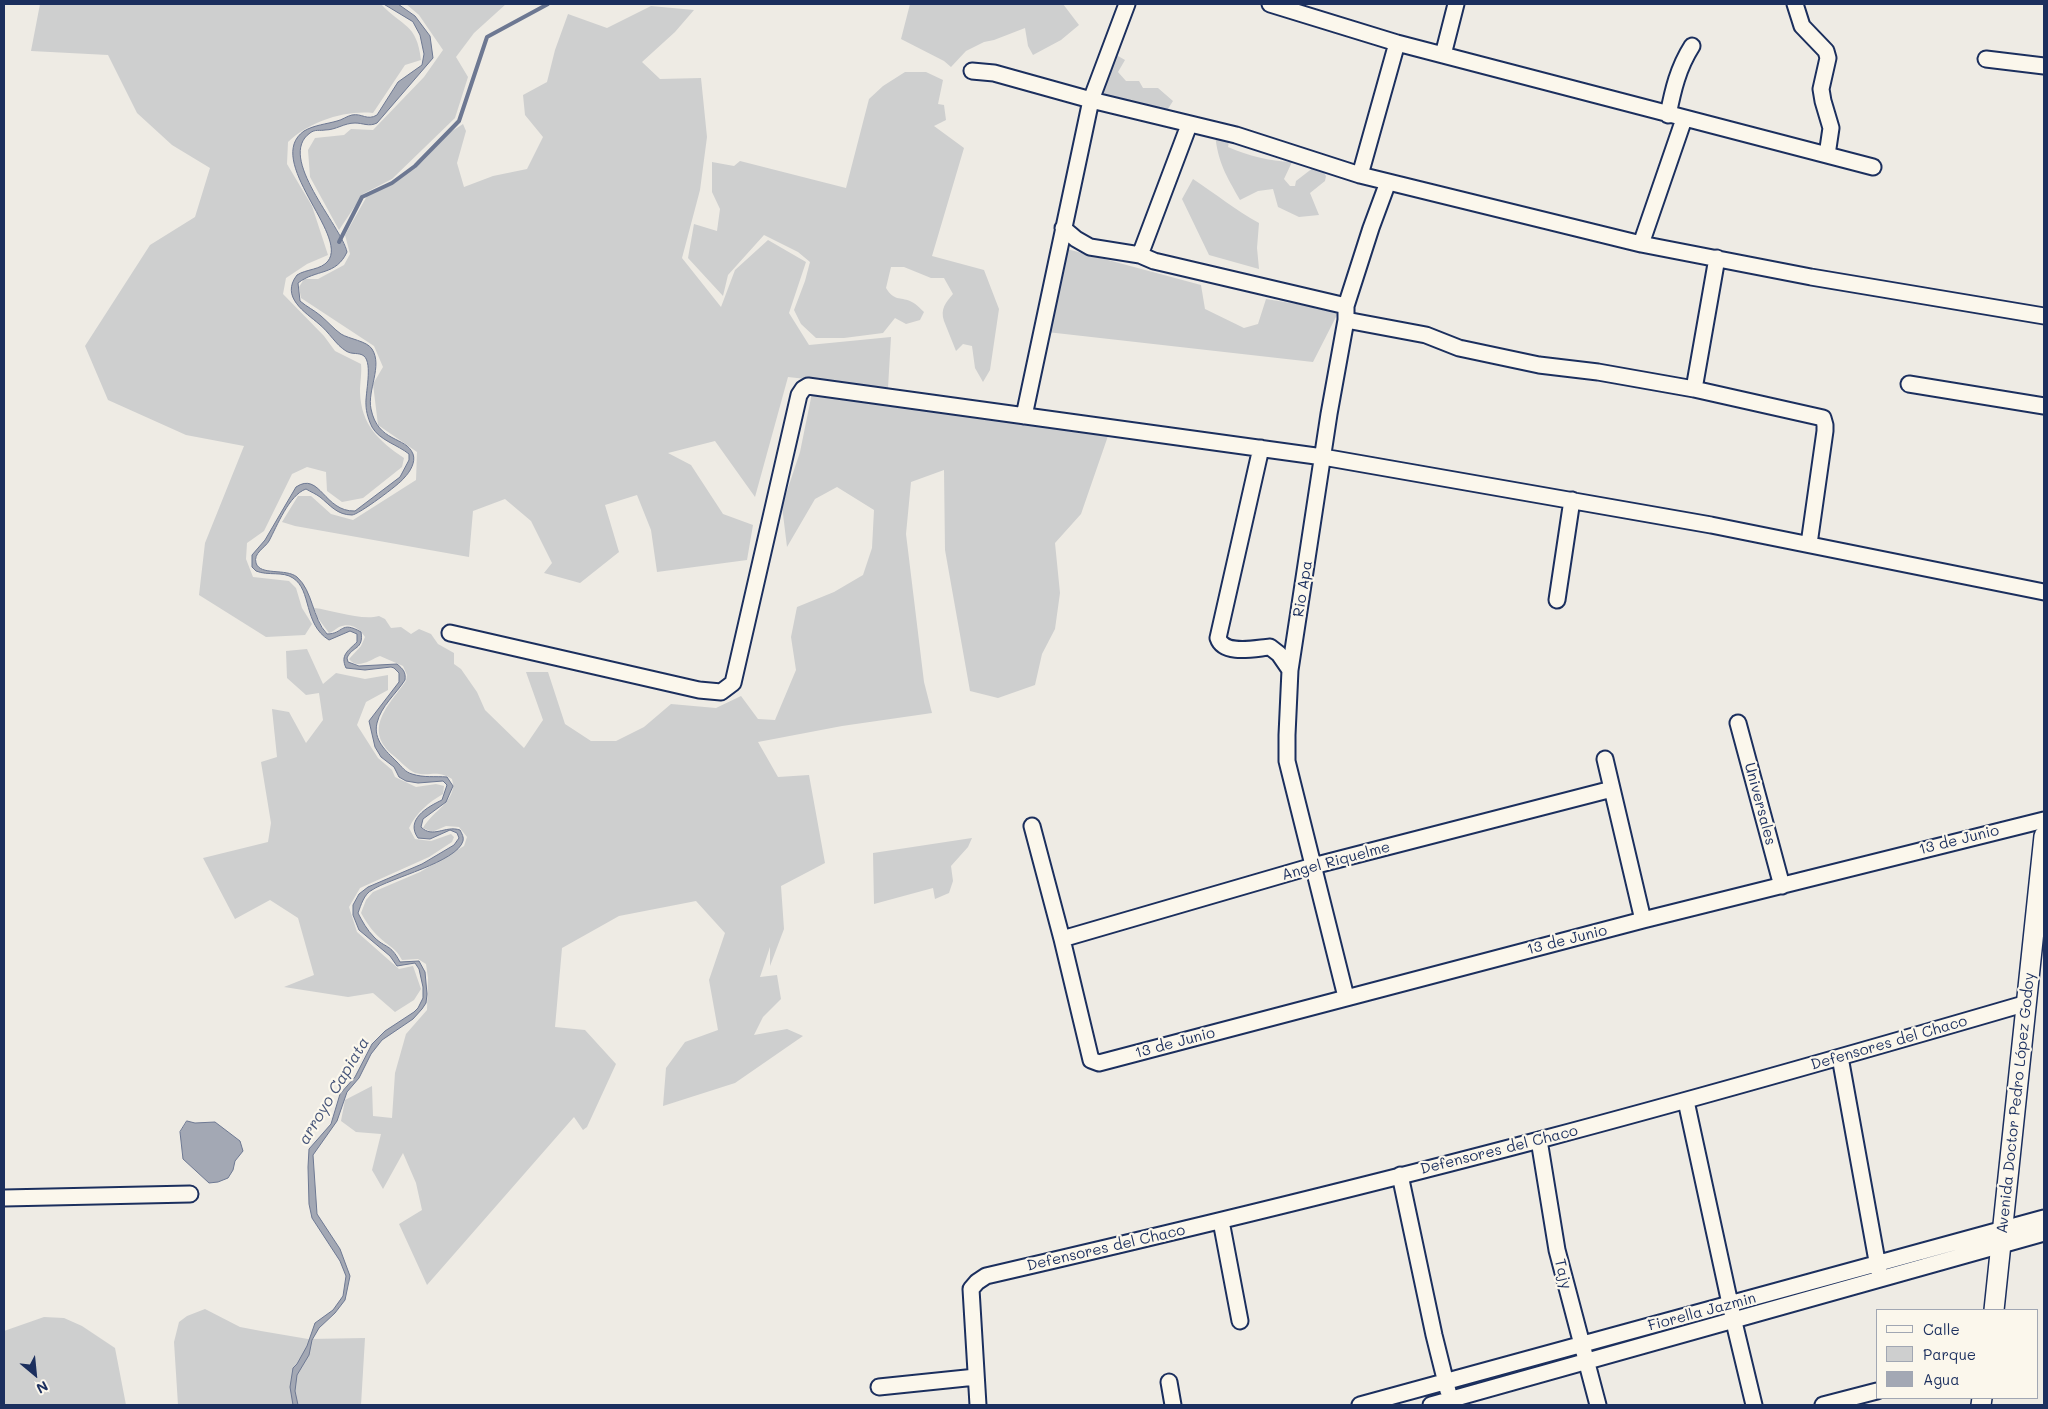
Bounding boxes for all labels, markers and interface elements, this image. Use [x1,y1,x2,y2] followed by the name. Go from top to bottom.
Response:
[1290,560,1316,618] street label: Rio Apa
[1740,761,1780,847] street label: Universales
[1917,821,2001,859] street label: 13 de Junio
[1280,838,1392,884] street label: Angel Riquelme
[1525,921,1609,959] street label: 13 de Junio
[1993,972,2039,1234] street label: Avenida Doctor Pedro López Godoy
[1809,1012,1969,1074] street label: Defensores del Chaco
[1133,1024,1217,1062] street label: 13 de Junio
[294,1034,374,1148] water label: arroyo Capiata
[1418,1122,1580,1178] street label: Defensores del Chaco
[1025,1221,1187,1275] street label: Defensores del Chaco
[1551,1257,1575,1291] street label: Tajy
[1646,1289,1758,1335] street label: Fiorella Jazmin
[1876,1309,2038,1399] legend
[1923,1319,1960,1339] text: Calle
[1923,1344,1976,1364] text: Parque
[10,1349,60,1399] north arrow
[1923,1369,1960,1389] text: Agua
[33,1377,51,1399] text: N

